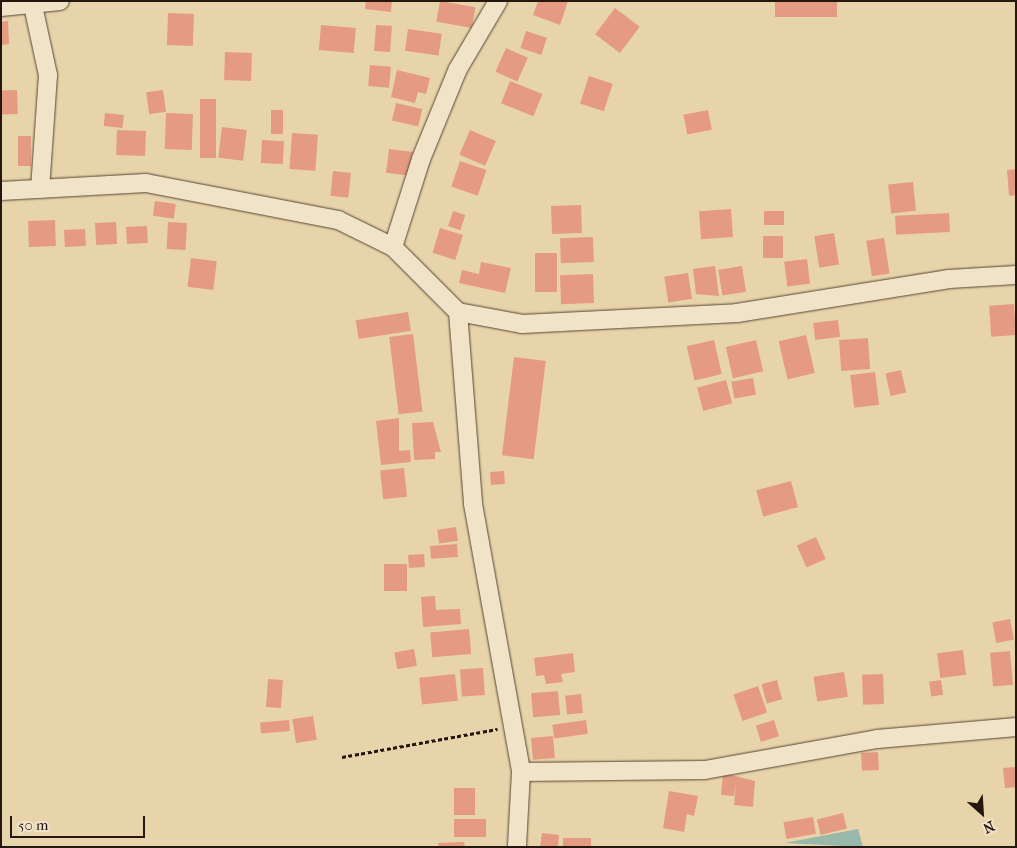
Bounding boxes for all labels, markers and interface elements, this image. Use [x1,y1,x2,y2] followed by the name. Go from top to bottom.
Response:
[957,788,1007,838] north arrow
[12,806,148,838] scale bar
[18,816,48,834] text: 50 m
[980,817,997,837] text: N

